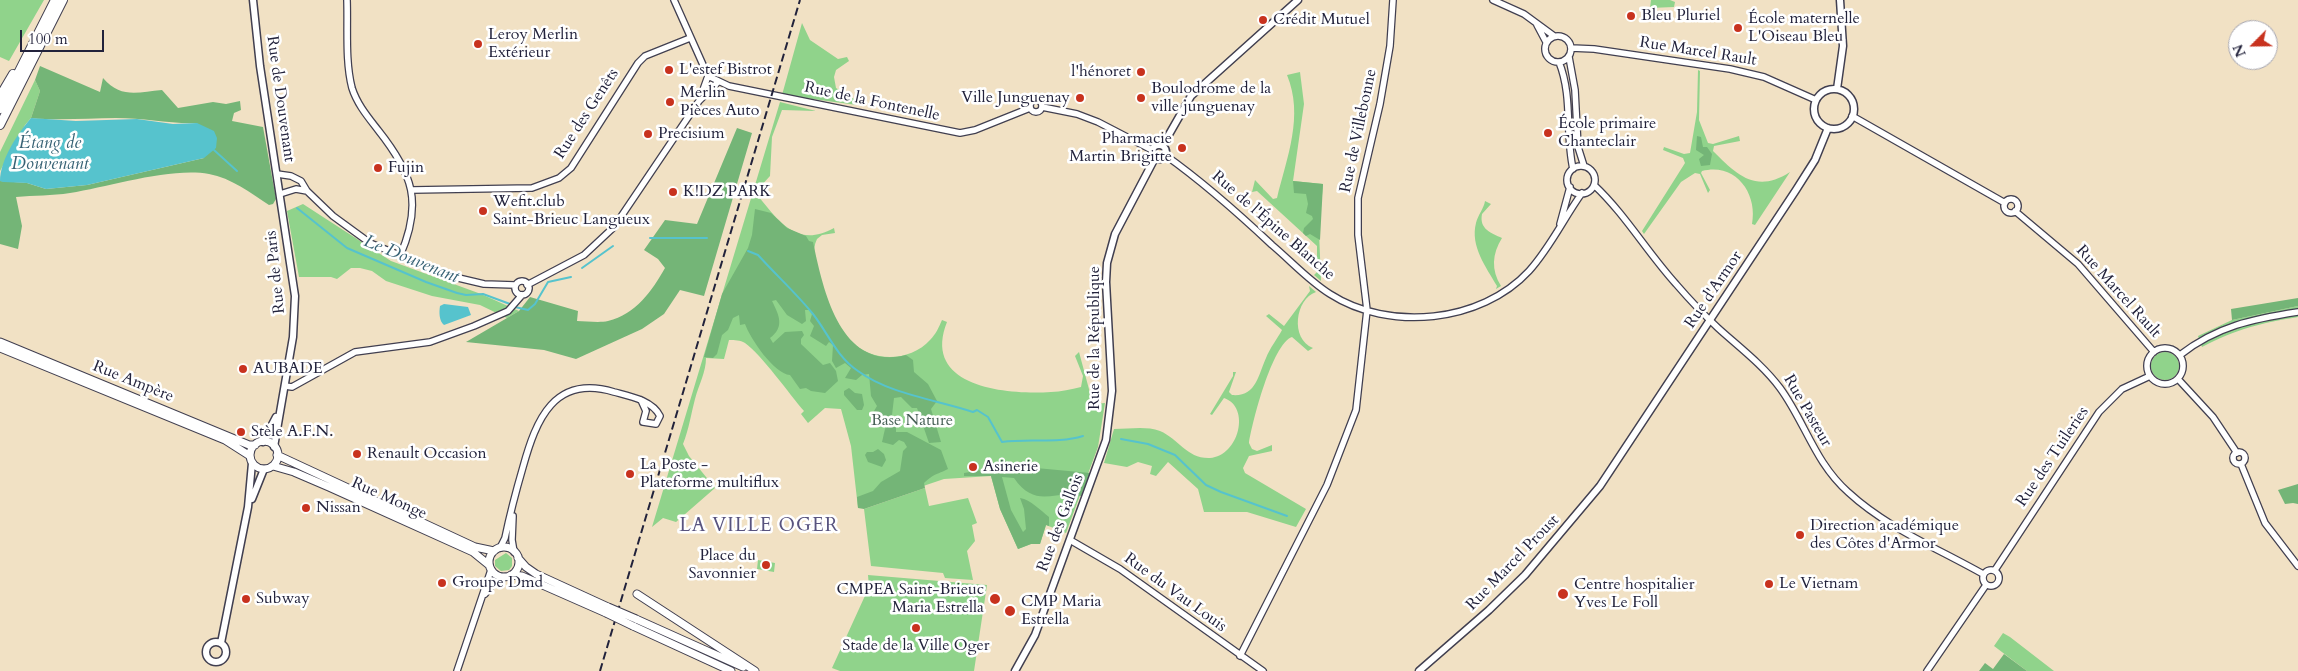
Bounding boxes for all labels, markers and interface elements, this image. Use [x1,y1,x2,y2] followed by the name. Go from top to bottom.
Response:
[1641,6,1720,26] place label: Bleu Pluriel
[1748,9,1860,47] place label: École maternelle L'Oiseau Bleu
[1273,10,1370,30] place label: Crédit Mutuel
[1625,10,1637,22] marker: Bleu Pluriel
[1257,14,1269,26] marker: Crédit Mutuel
[22,20,106,52] scale bar
[2228,20,2278,70] north arrow
[1732,22,1744,34] marker: École maternelle L'Oiseau Bleu
[488,25,578,63] place label: Leroy Merlin Extérieur
[28,29,68,49] text: 100 m
[1638,33,1758,71] street label: Rue Marcel Rault
[262,35,298,163] street label: Rue de Douvenant
[472,38,484,50] marker: Leroy Merlin Extérieur
[2229,41,2251,60] text: N
[679,60,772,80] place label: L'estef Bistrot
[1071,62,1131,82] place label: l'hénoret
[663,64,675,76] marker: L'estef Bistrot
[551,65,623,163] street label: Rue des Genêts
[1135,66,1147,78] marker: l'hénoret
[1337,67,1381,195] street label: Rue de Villebonne
[803,78,941,126] street label: Rue de la Fontenelle
[1151,79,1271,117] place label: Boulodrome de la ville junguenay
[680,83,759,121] place label: Merlin Pièces Auto
[961,88,1070,108] place label: Ville Junguenay
[1074,92,1086,104] marker: Ville Junguenay
[1135,92,1147,104] marker: Boulodrome de la ville junguenay
[664,96,676,108] marker: Merlin Pièces Auto
[1558,114,1656,152] place label: École primaire Chanteclair
[658,124,725,144] place label: Precisium
[1542,127,1554,139] marker: École primaire Chanteclair
[642,128,654,140] marker: Precisium
[1069,129,1172,167] place label: Pharmacie Martin Brigitte
[11,133,89,176] water label: Étang de Douvenant
[1176,142,1188,154] marker: Pharmacie Martin Brigitte
[388,158,424,178] place label: Fujin
[372,162,384,174] marker: Fujin
[1207,167,1339,285] street label: Rue de l'Épine Blanche
[683,182,771,202] place label: K!DZ PARK
[667,186,679,198] marker: K!DZ PARK
[493,192,650,230] place label: Wefit.club Saint-Brieuc Langueux
[477,205,489,217] marker: Wefit.club Saint-Brieuc Langueux
[262,229,290,315] street label: Rue de Paris
[360,231,462,289] water label: Le Douvenant
[2071,242,2165,342] street label: Rue Marcel Rault
[1681,248,1747,332] street label: Rue d'Armor
[1085,266,1105,410] street label: Rue de la République
[90,357,176,407] street label: Rue Ampère
[253,359,323,379] place label: AUBADE
[237,363,249,375] marker: AUBADE
[1779,372,1835,450] street label: Rue Pasteur
[2013,403,2093,511] street label: Rue des Tuileries
[871,411,953,431] park label: Base Nature
[251,422,333,442] place label: Stèle A.F.N.
[235,426,247,438] marker: Stèle A.F.N.
[367,444,486,464] place label: Renault Occasion
[351,448,363,460] marker: Renault Occasion
[640,455,779,493] place label: La Poste - Plateforme multiflux
[983,457,1038,477] place label: Asinerie
[967,461,979,473] marker: Asinerie
[624,468,636,480] marker: La Poste - Plateforme multiflux
[1034,471,1088,575] street label: Rue des Gallois
[348,474,430,524] street label: Rue Monge
[316,498,361,518] place label: Nissan
[300,502,312,514] marker: Nissan
[1463,511,1563,615] street label: Rue Marcel Proust
[678,516,840,538] district label: LA VILLE OGER
[1810,516,1959,554] place label: Direction académique des Côtes d'Armor
[1794,529,1806,541] marker: Direction académique des Côtes d'Armor
[689,546,756,584] place label: Place du Savonnier
[1120,549,1230,637] street label: Rue du Vau Louis
[760,559,772,571] marker: Place du Savonnier
[452,573,543,593] place label: Groupe Dmd
[1779,574,1858,594] place label: Le Vietnam
[1574,575,1694,613] place label: Centre hospitalier Yves Le Foll
[436,577,448,589] marker: Groupe Dmd
[1763,578,1775,590] marker: Le Vietnam
[836,580,984,618] place label: CMPEA Saint-Brieuc Maria Estrella
[1556,587,1570,601] marker: Centre hospitalier Yves Le Foll
[256,589,310,609] place label: Subway
[988,592,1002,606] marker: CMPEA Saint-Brieuc Maria Estrella
[1021,592,1101,630] place label: CMP Maria Estrella
[240,593,252,605] marker: Subway
[1003,604,1017,618] marker: CMP Maria Estrella
[910,622,922,634] marker: Stade de la Ville Oger
[842,636,990,656] place label: Stade de la Ville Oger

